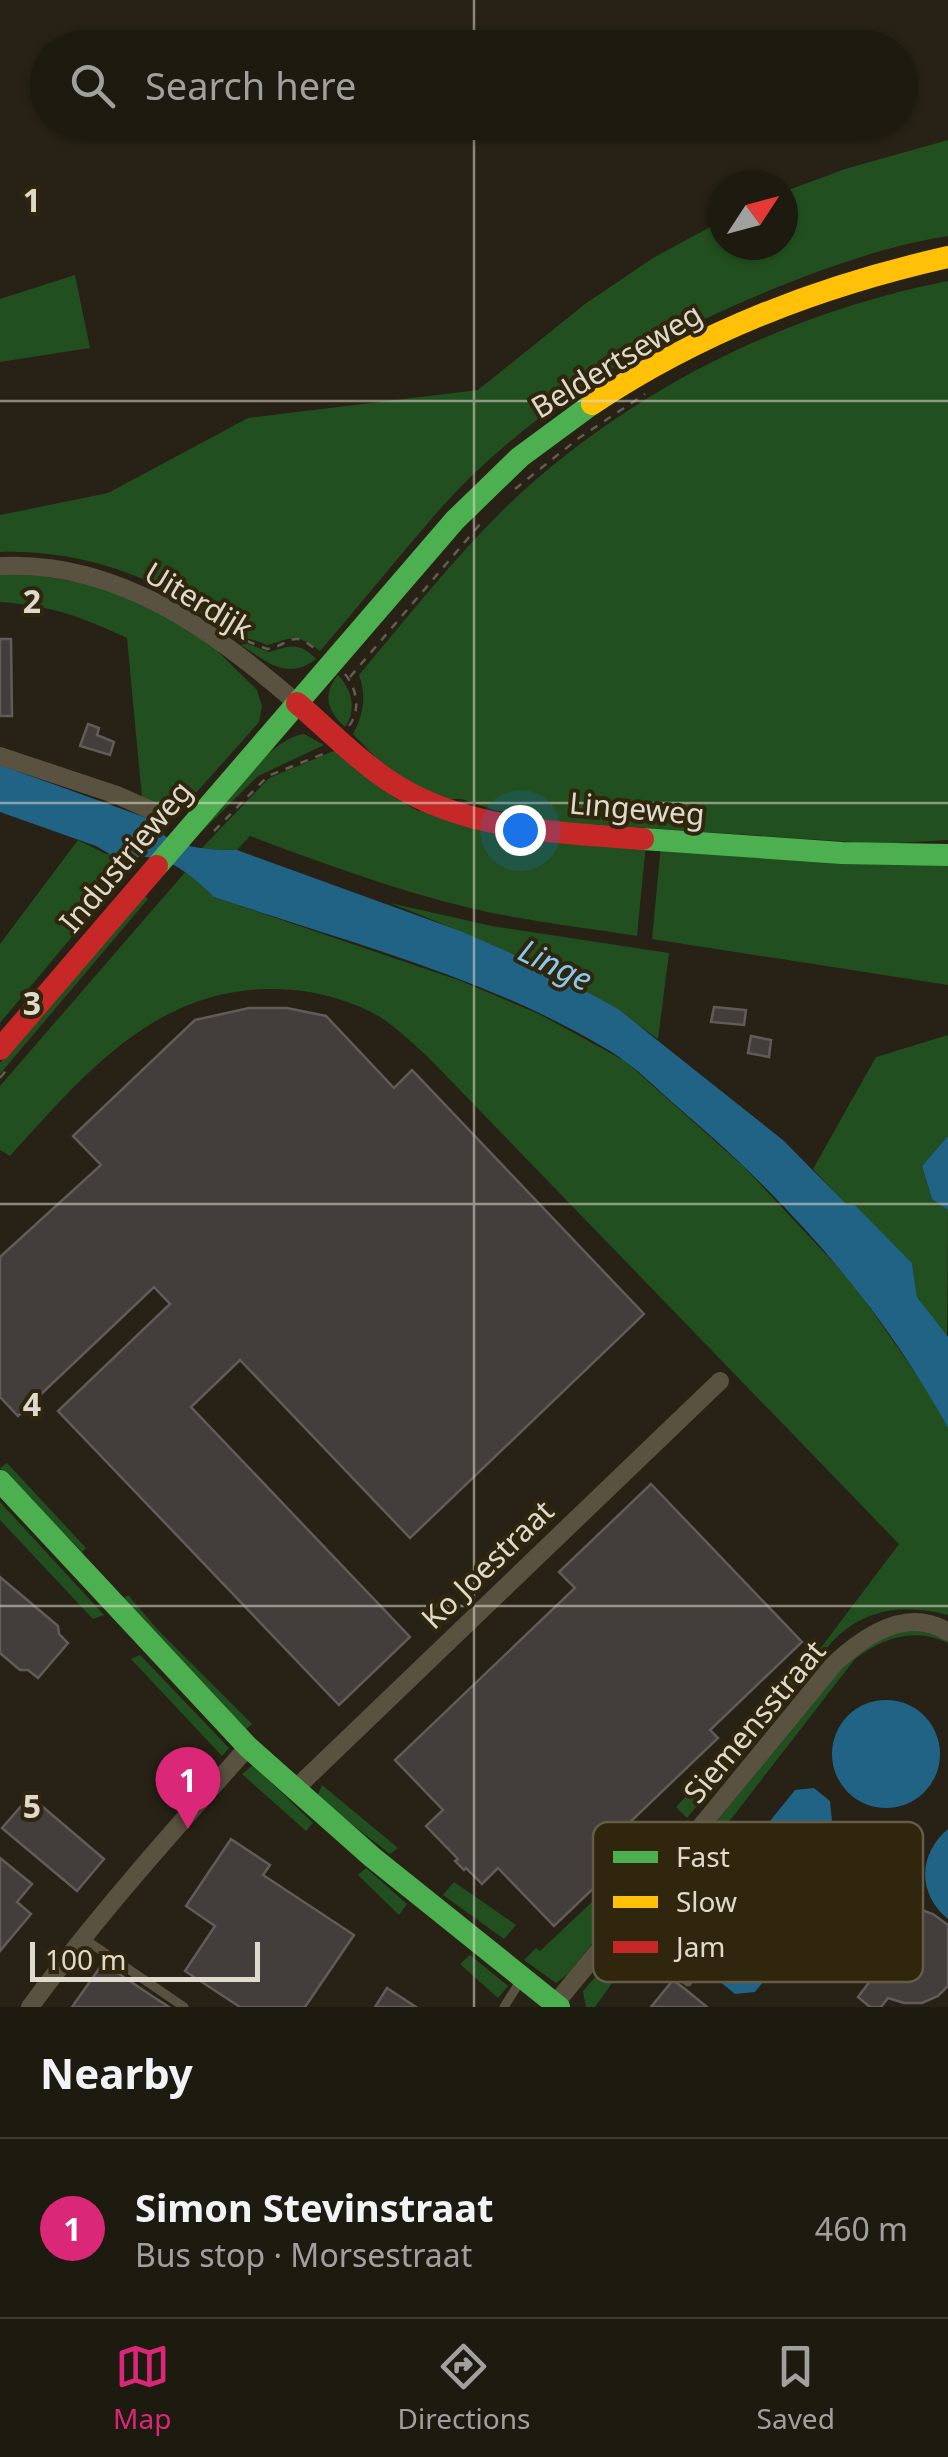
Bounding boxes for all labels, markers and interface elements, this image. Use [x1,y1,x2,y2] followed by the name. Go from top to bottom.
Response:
[30,30,918,140] search box
[65,58,120,113] icon: search
[145,59,356,111] text: Search here
[708,170,798,260] north arrow
[23,178,41,221] text: 1
[523,293,709,427] street label: Beldertseweg
[137,552,261,648] street label: Uiterdijk
[23,579,41,622] text: 2
[49,771,201,941] street label: Industrieweg
[568,782,706,834] street label: Lingeweg
[495,805,546,856] your location
[512,928,600,1000] water label: Linge
[23,981,41,1024] text: 3
[23,1382,41,1425] text: 4
[412,1490,562,1638] street label: Ko Joestraat
[674,1631,834,1811] street label: Siemensstraat
[156,1746,220,1829] pin: 1
[23,1784,41,1827] text: 5
[593,1822,923,1982] legend
[676,1837,730,1875] text: Fast
[676,1882,737,1920] text: Slow
[673,1927,726,1965] text: Jam
[30,1937,260,1982] scale bar
[45,1940,127,1978] text: 100 m
[40,2044,193,2101] text: Nearby
[135,2181,494,2233] text: Simon Stevinstraat
[63,2207,82,2250] text: 1
[815,2207,908,2250] text: 460 m
[135,2233,472,2276] text: Bus stop · Morsestraat
[113,2339,171,2437] tab: Map
[398,2339,530,2437] tab: Directions
[757,2339,835,2437] tab: Saved

